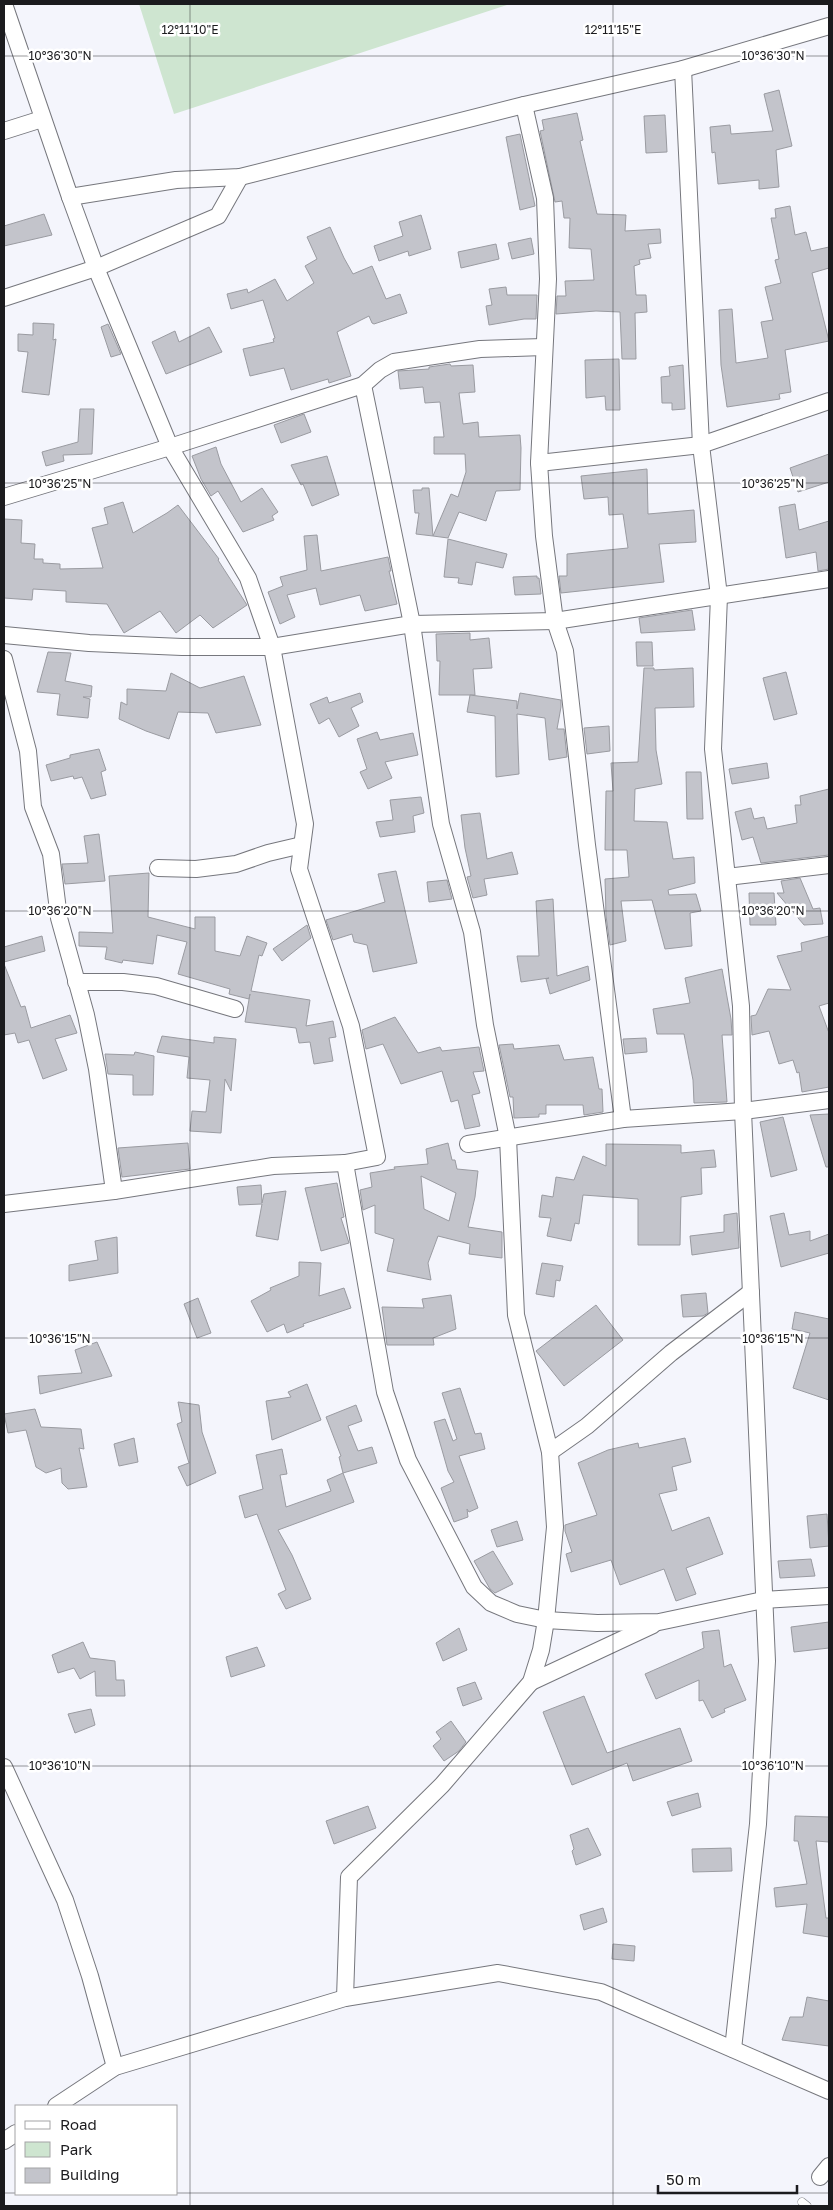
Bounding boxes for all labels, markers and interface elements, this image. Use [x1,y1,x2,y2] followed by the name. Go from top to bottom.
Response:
[161,22,219,37] text: 12°11'10"E
[585,22,641,37] text: 12°11'15"E
[28,48,92,63] text: 10°36'30"N
[741,48,805,63] text: 10°36'30"N
[29,476,91,491] text: 10°36'25"N
[742,476,804,491] text: 10°36'25"N
[28,903,92,918] text: 10°36'20"N
[741,903,805,918] text: 10°36'20"N
[29,1331,91,1346] text: 10°36'15"N
[742,1331,804,1346] text: 10°36'15"N
[29,1758,91,1773] text: 10°36'10"N
[742,1758,804,1773] text: 10°36'10"N
[15,2105,178,2195] legend
[60,2115,97,2133] text: Road
[60,2140,93,2158] text: Park
[658,2162,797,2194] scale bar
[60,2165,120,2183] text: Building
[666,2170,701,2188] text: 50 m

